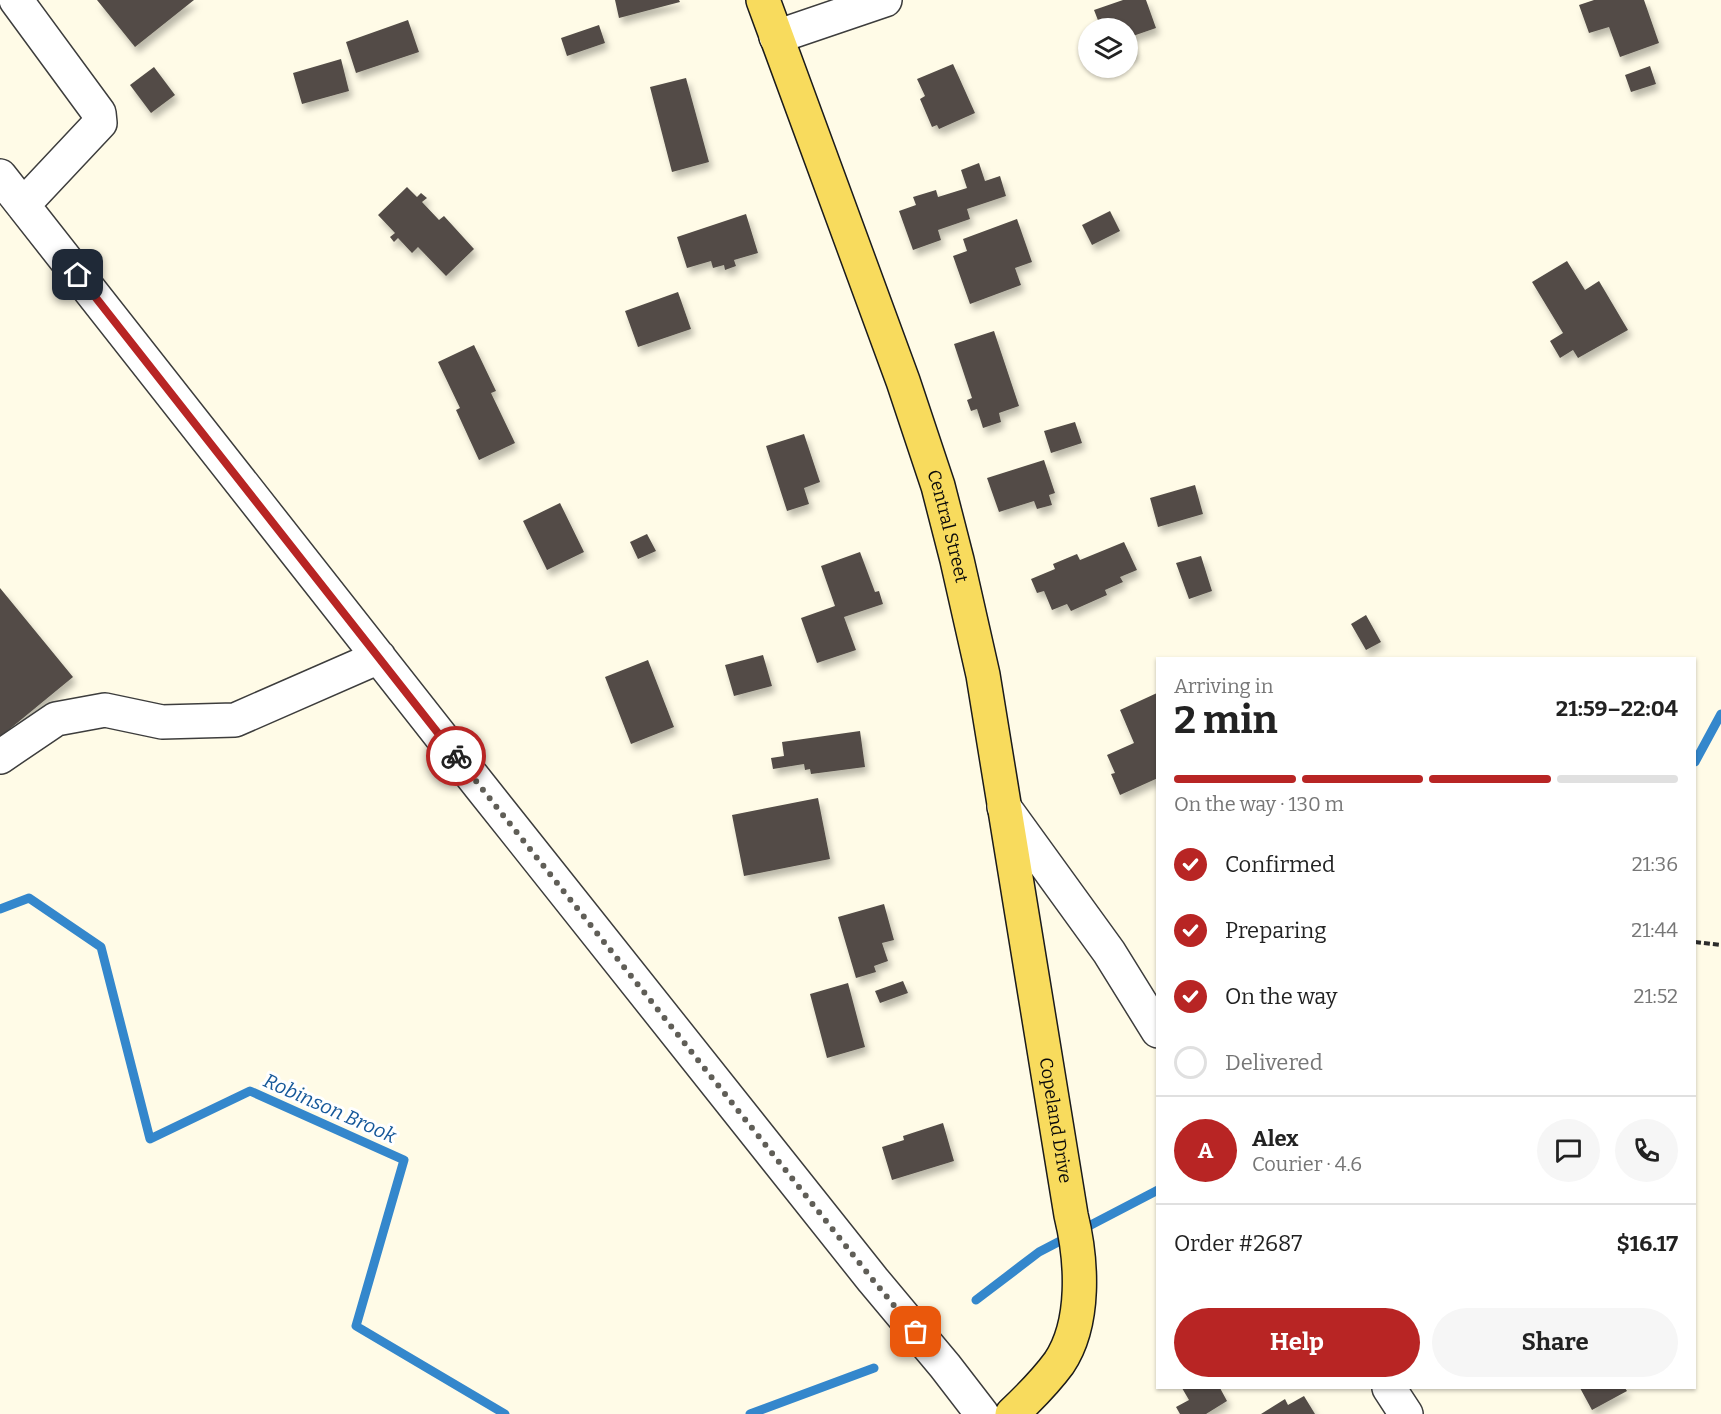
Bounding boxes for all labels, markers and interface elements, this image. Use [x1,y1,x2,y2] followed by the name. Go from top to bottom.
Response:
[1078,18,1138,78] map controls
[1078,18,1138,78] button: layers
[52,249,103,300] pin
[61,258,94,291] icon: home
[922,467,973,585] street label: Central Street
[1174,674,1273,698] text: Arriving in
[1556,695,1678,722] text: 21:59–22:04
[1174,697,1278,743] text: 2 min
[426,726,486,786] courier
[440,740,473,773] icon: bike
[1174,792,1344,816] text: On the way · 130 m
[1174,848,1207,881] icon: check
[1225,851,1335,878] text: Confirmed
[1632,852,1678,876] text: 21:36
[1174,914,1207,947] icon: check
[1225,917,1327,944] text: Preparing
[1631,918,1678,942] text: 21:44
[1174,980,1207,1013] icon: check
[1225,983,1337,1010] text: On the way
[1634,984,1678,1008] text: 21:52
[1225,1049,1323,1076] text: Delivered
[1034,1056,1077,1185] street label: Copeland Drive
[260,1068,400,1148] water label: Robinson Brook
[1537,1119,1600,1182] button: chat
[1615,1119,1678,1182] button: phone
[1252,1125,1298,1152] text: Alex
[1198,1137,1213,1164] text: A
[1252,1152,1362,1176] text: Courier · 4.6
[1174,1230,1302,1257] text: Order #2687
[1616,1230,1678,1257] text: $16.17
[890,1306,941,1357] pin
[1174,1308,1420,1377] button: Help
[1432,1308,1678,1377] button: Share
[899,1315,932,1348] icon: bag

